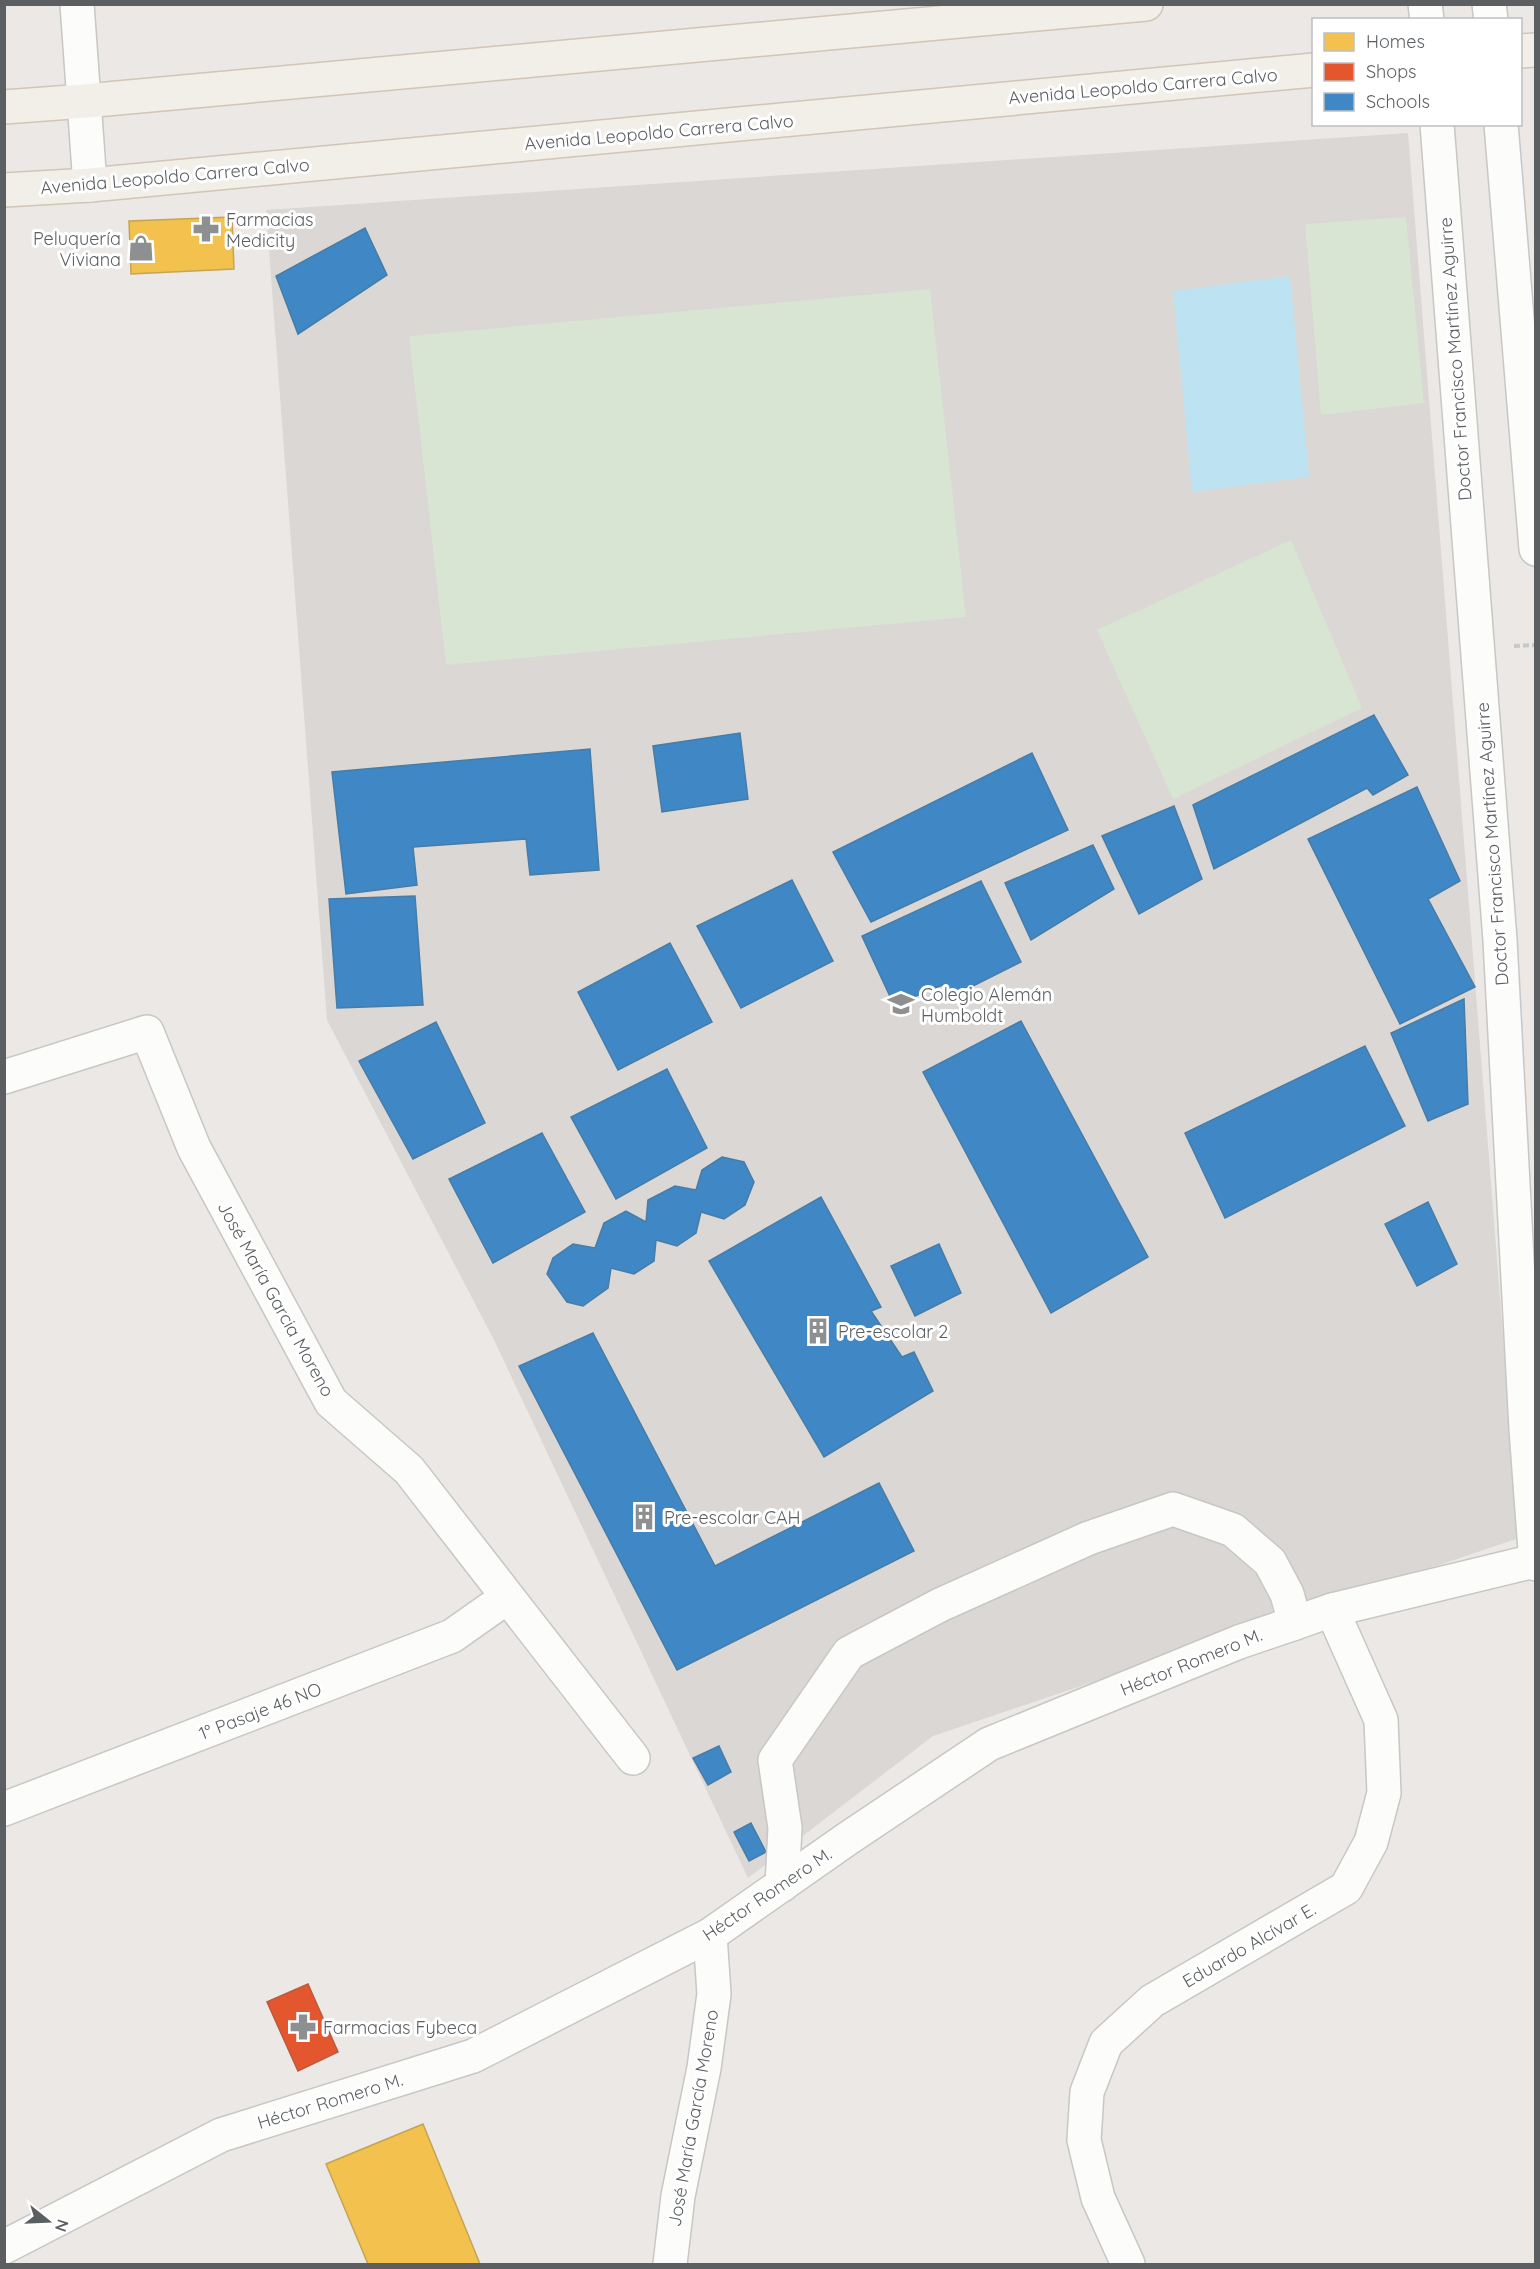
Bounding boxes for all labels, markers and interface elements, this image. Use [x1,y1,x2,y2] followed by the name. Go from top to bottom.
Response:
[1312,18,1522,126] legend
[1366,30,1425,53] text: Homes
[1366,60,1417,83] text: Shops
[1007,63,1279,109] street label: Avenida Leopoldo Carrera Calvo
[1366,90,1430,113] text: Schools
[523,109,795,155] street label: Avenida Leopoldo Carrera Calvo
[39,153,311,199] street label: Avenida Leopoldo Carrera Calvo
[226,208,314,252] place label: Farmacias Medicity
[191,214,221,244] pharmacy icon: Farmacias Medicity
[1434,217,1476,501] street label: Doctor Francisco Martínez Aguirre
[33,227,121,271] place label: Peluquería Viviana
[126,233,156,263] shop icon: Peluquería Viviana
[1471,702,1513,986] street label: Doctor Francisco Martínez Aguirre
[921,983,1052,1027] place label: Colegio Alemán Humboldt
[886,989,916,1019] school or university icon: Colegio Alemán Humboldt
[213,1197,339,1401] street label: José María Garcia Moreno
[803,1316,833,1346] building icon: Pre-escolar 2
[838,1320,948,1343] place label: Pre-escolar 2
[629,1502,659,1532] building icon: Pre-escolar CAH
[664,1506,801,1529] place label: Pre-escolar CAH
[1117,1623,1265,1701] street label: Héctor Romero M.
[195,1677,325,1745] street label: 1° Pasaje 46 NO
[698,1842,836,1946] street label: Héctor Romero M.
[1178,1897,1320,1993] street label: Eduardo Alcívar E.
[663,2008,723,2228] street label: José María García Moreno
[288,2012,318,2042] pharmacy icon: Farmacias Fybeca
[323,2016,477,2039] place label: Farmacias Fybeca
[254,2068,406,2134] street label: Héctor Romero M.
[18,2191,78,2251] north arrow
[51,2217,74,2234] text: N

